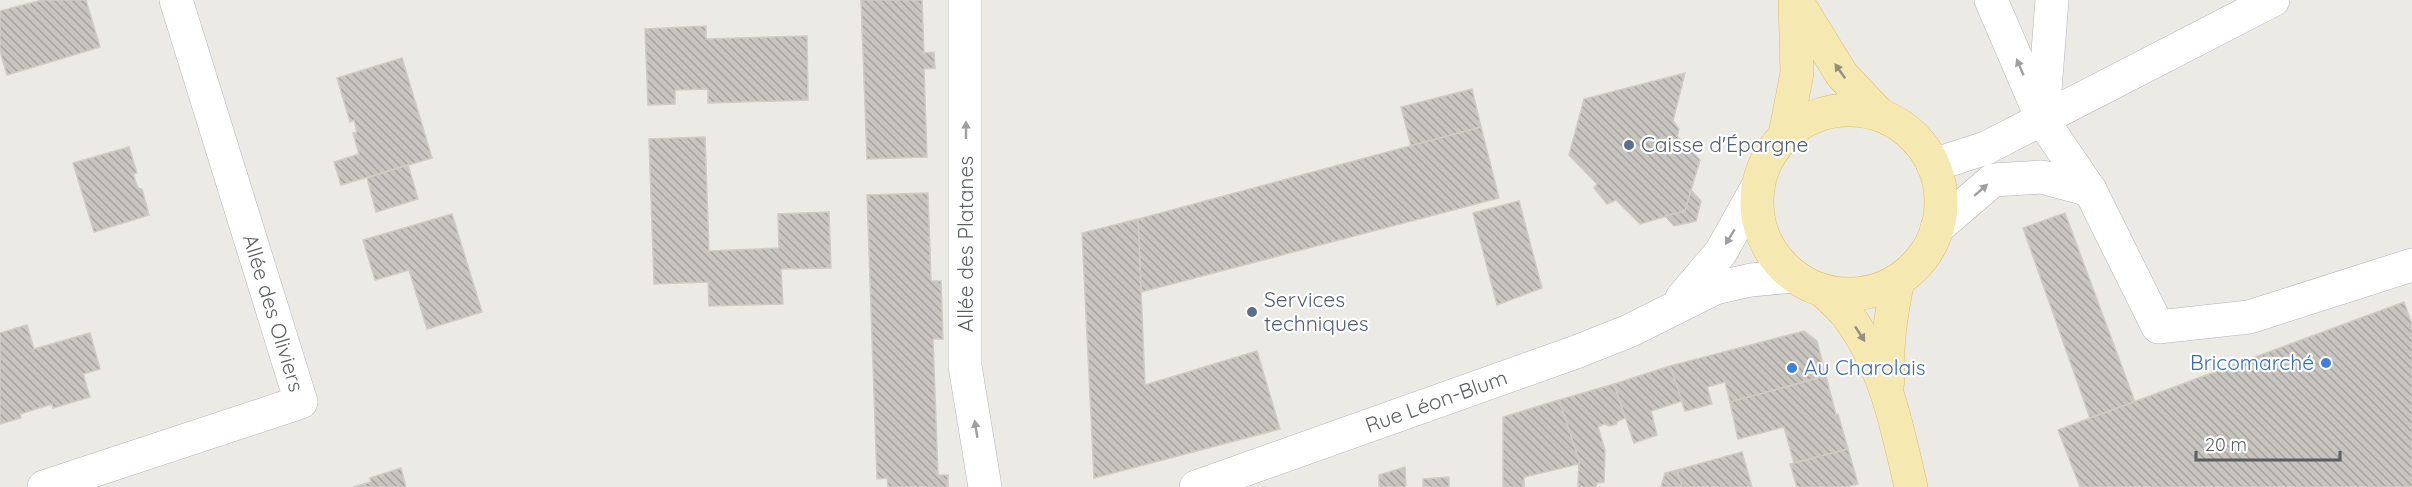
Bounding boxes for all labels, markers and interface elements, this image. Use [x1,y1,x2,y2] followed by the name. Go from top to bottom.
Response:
[2015,57,2025,75] one-way arrow
[1834,63,1846,79] one-way arrow
[961,121,971,140] one-way arrow
[1641,131,1808,157] place label: Caisse d'Épargne
[1622,138,1636,152] marker: Caisse d'Épargne
[952,156,978,332] street label: Allée des Platanes
[1973,184,1988,197] one-way arrow
[1724,229,1735,245] one-way arrow
[238,231,310,395] street label: Allée des Oliviers
[1264,286,1369,336] place label: Services techniques
[1245,305,1259,319] marker: Services techniques
[1854,326,1865,343] one-way arrow
[2190,349,2314,375] place label: Bricomarché
[1804,354,1926,380] place label: Au Charolais
[2319,356,2333,370] marker: Bricomarché
[1785,361,1799,375] marker: Au Charolais
[1361,364,1510,438] street label: Rue Léon-Blum
[971,420,980,439] one-way arrow
[2196,424,2340,462] scale bar
[2205,433,2247,456] text: 20 m

